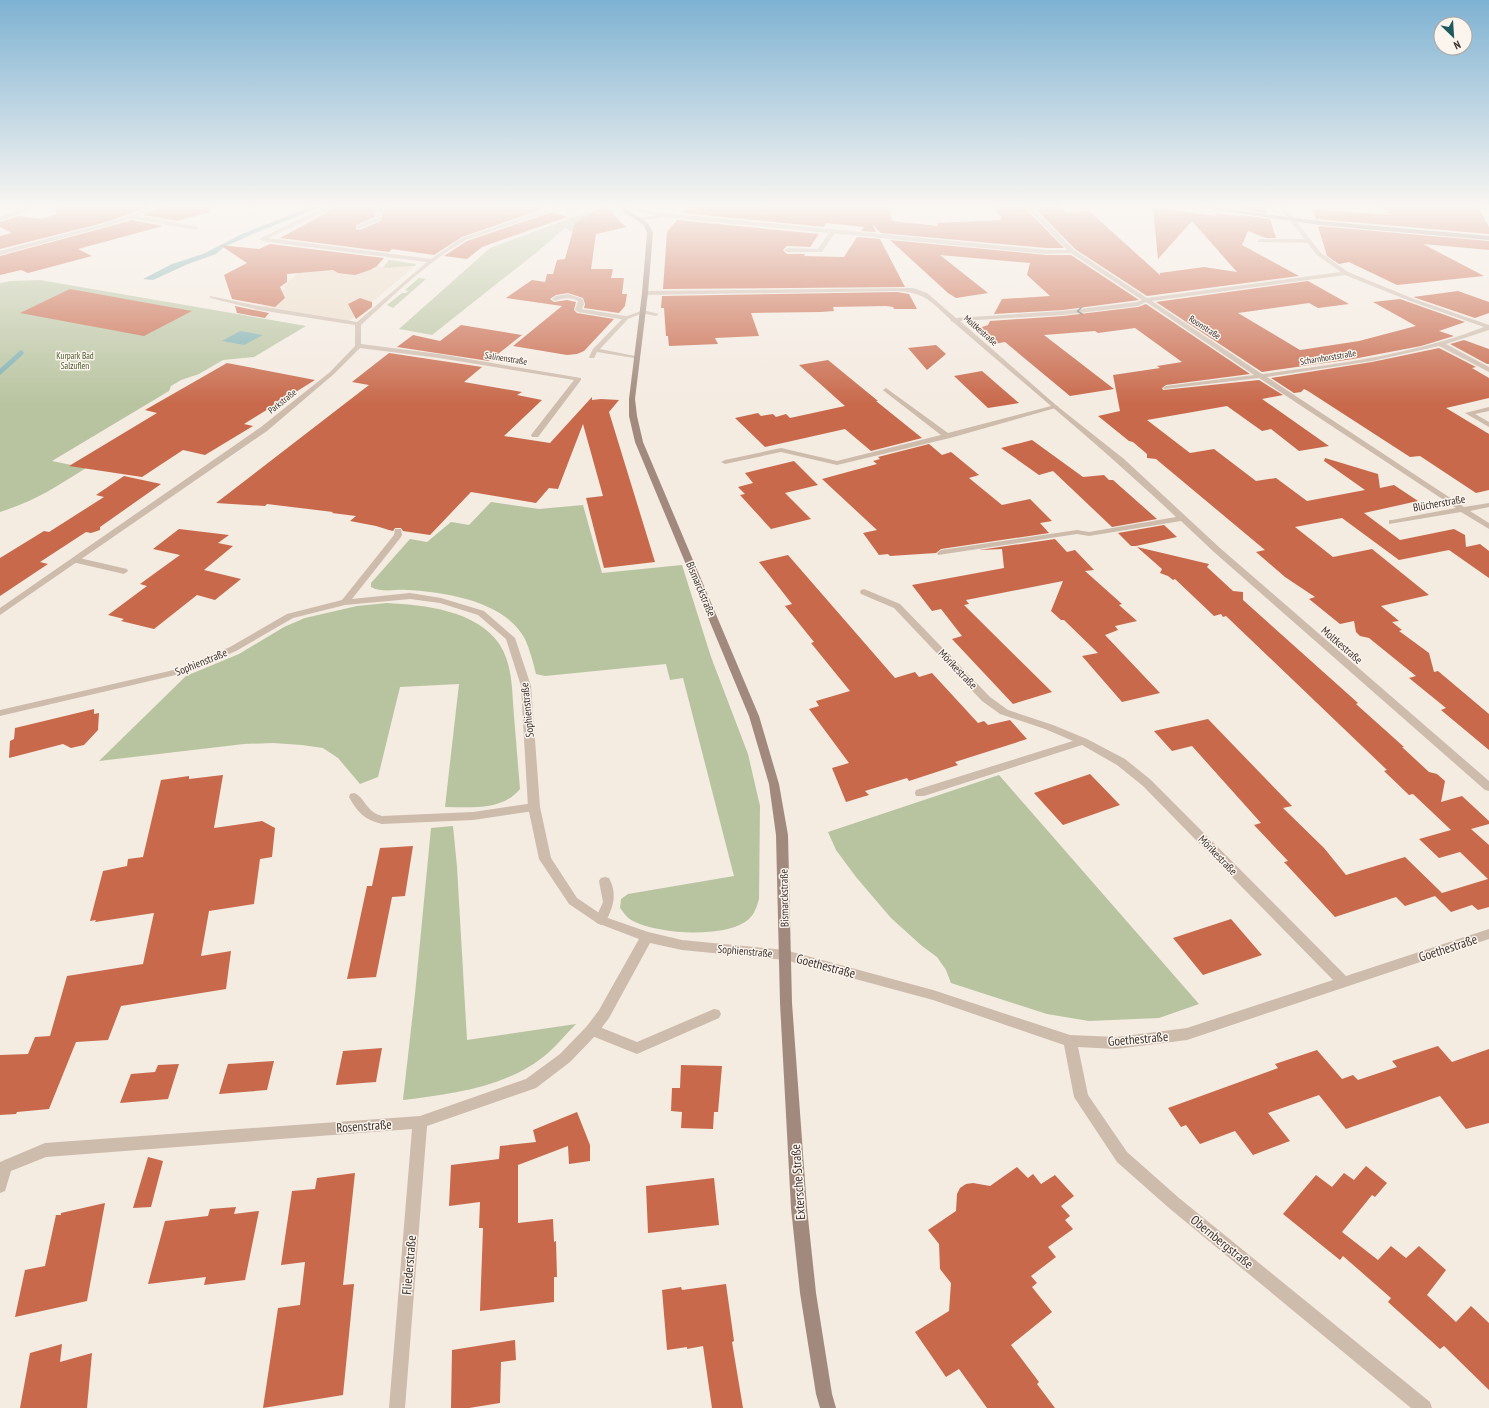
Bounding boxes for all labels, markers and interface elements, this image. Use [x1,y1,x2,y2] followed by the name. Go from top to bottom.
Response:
[1433,16,1473,56] north arrow
[1452,37,1463,53] text: N
[1077,306,1083,315] one-way arrow
[962,312,1000,348] street label: Moltkestraße
[1187,313,1223,341] street label: Roonstraße
[1299,347,1357,367] street label: Scharnhorststraße
[484,349,528,367] street label: Salinenstraße
[56,350,94,371] park label: Kurpark Bad Salzuflen
[266,386,299,416] street label: Parkstraße
[1412,491,1467,514] street label: Blücherstraße
[683,560,719,619] street label: Bismarckstraße
[1318,623,1366,667] street label: Moltkestraße
[173,645,229,679] street label: Sophienstraße
[936,646,981,692] street label: Mörikestraße
[517,682,537,738] street label: Sophienstraße
[1196,832,1241,878] street label: Mörikestraße
[776,868,792,927] street label: Bismarckstraße
[1417,931,1479,965] street label: Goethestraße
[717,942,773,960] street label: Sophienstraße
[795,950,857,982] street label: Goethestraße
[1107,1028,1169,1050] street label: Goethestraße
[336,1116,392,1136] street label: Rosenstraße
[787,1144,809,1220] street label: Extersche Straße
[1187,1211,1257,1273] street label: Obernbergstraße
[398,1235,420,1295] street label: Fliederstraße

